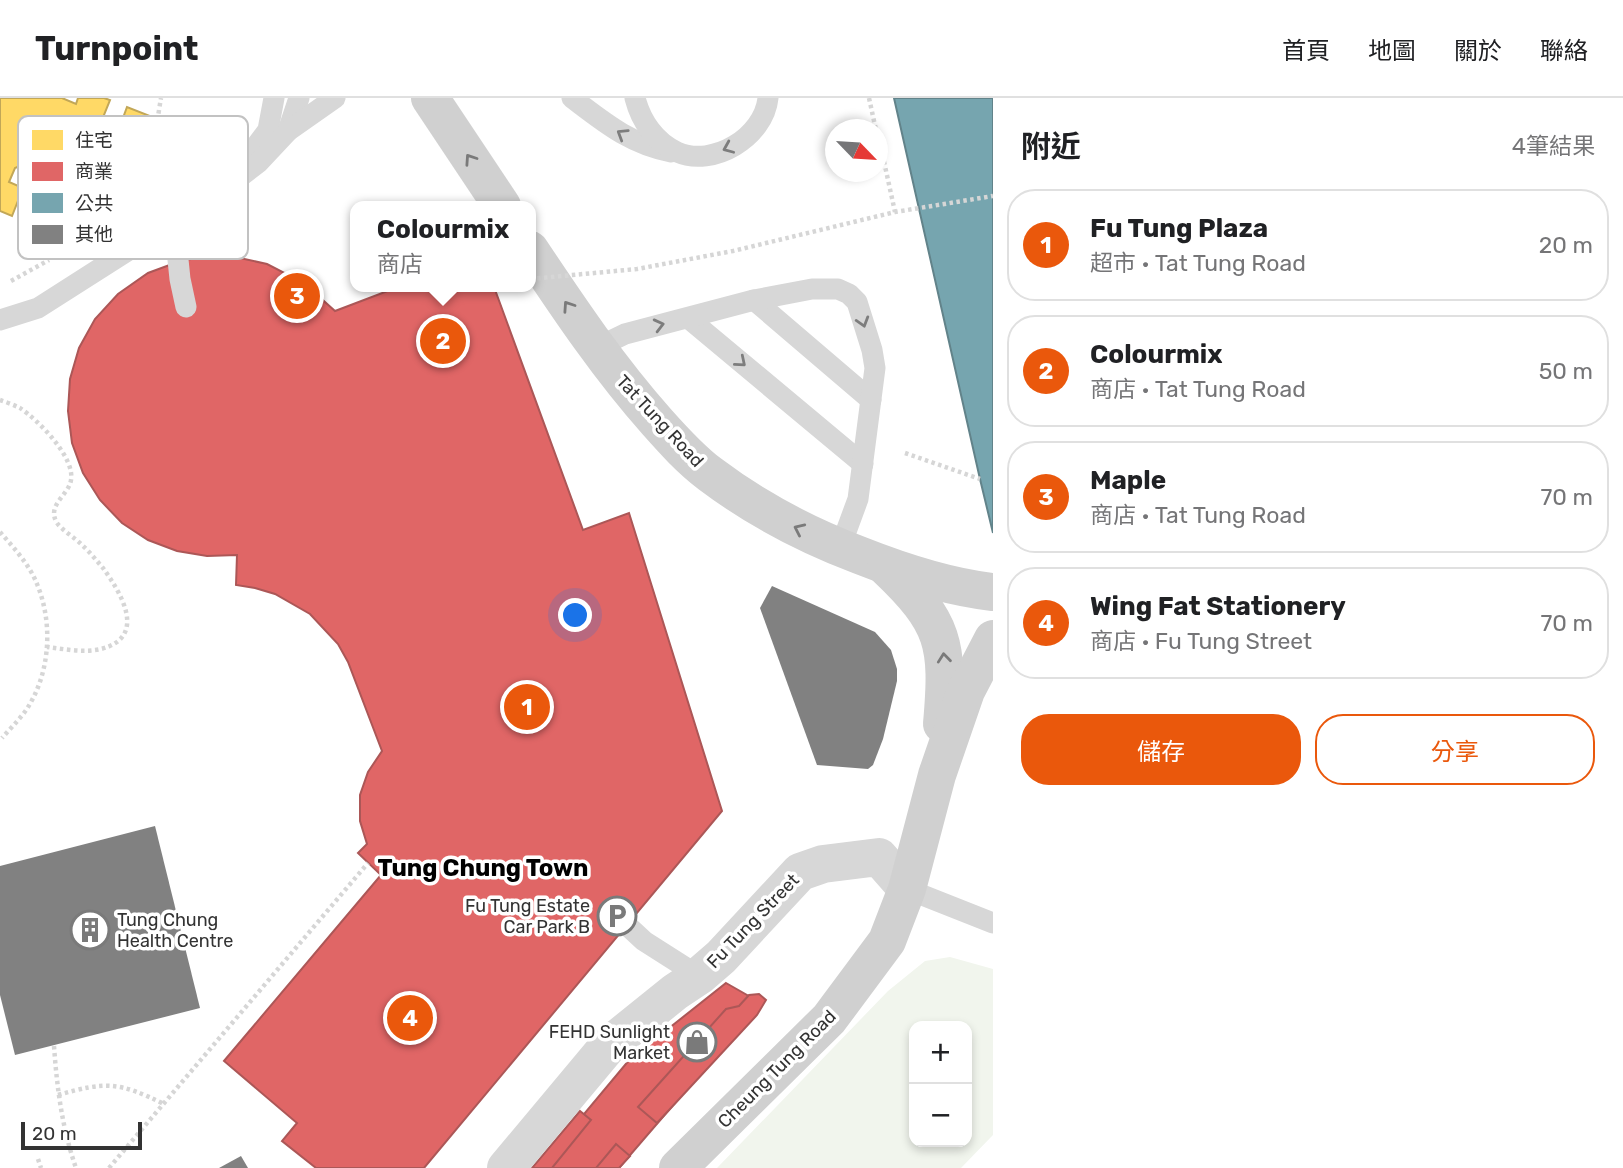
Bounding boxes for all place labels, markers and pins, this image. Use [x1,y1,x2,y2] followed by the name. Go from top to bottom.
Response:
[274,270,320,322] pin: 3
[420,315,466,367] pin: 2
[504,681,550,733] pin: 1
[465,895,590,938] place label: Fu Tung Estate Car Park B
[596,895,638,937] parking icon: Fu Tung Estate Car Park B
[69,909,111,951] building icon: Tung Chung Health Centre
[117,909,233,952] place label: Tung Chung Health Centre
[387,992,433,1044] pin: 4
[549,1021,670,1064] place label: FEHD Sunlight Market
[676,1021,718,1063] shop icon: FEHD Sunlight Market

